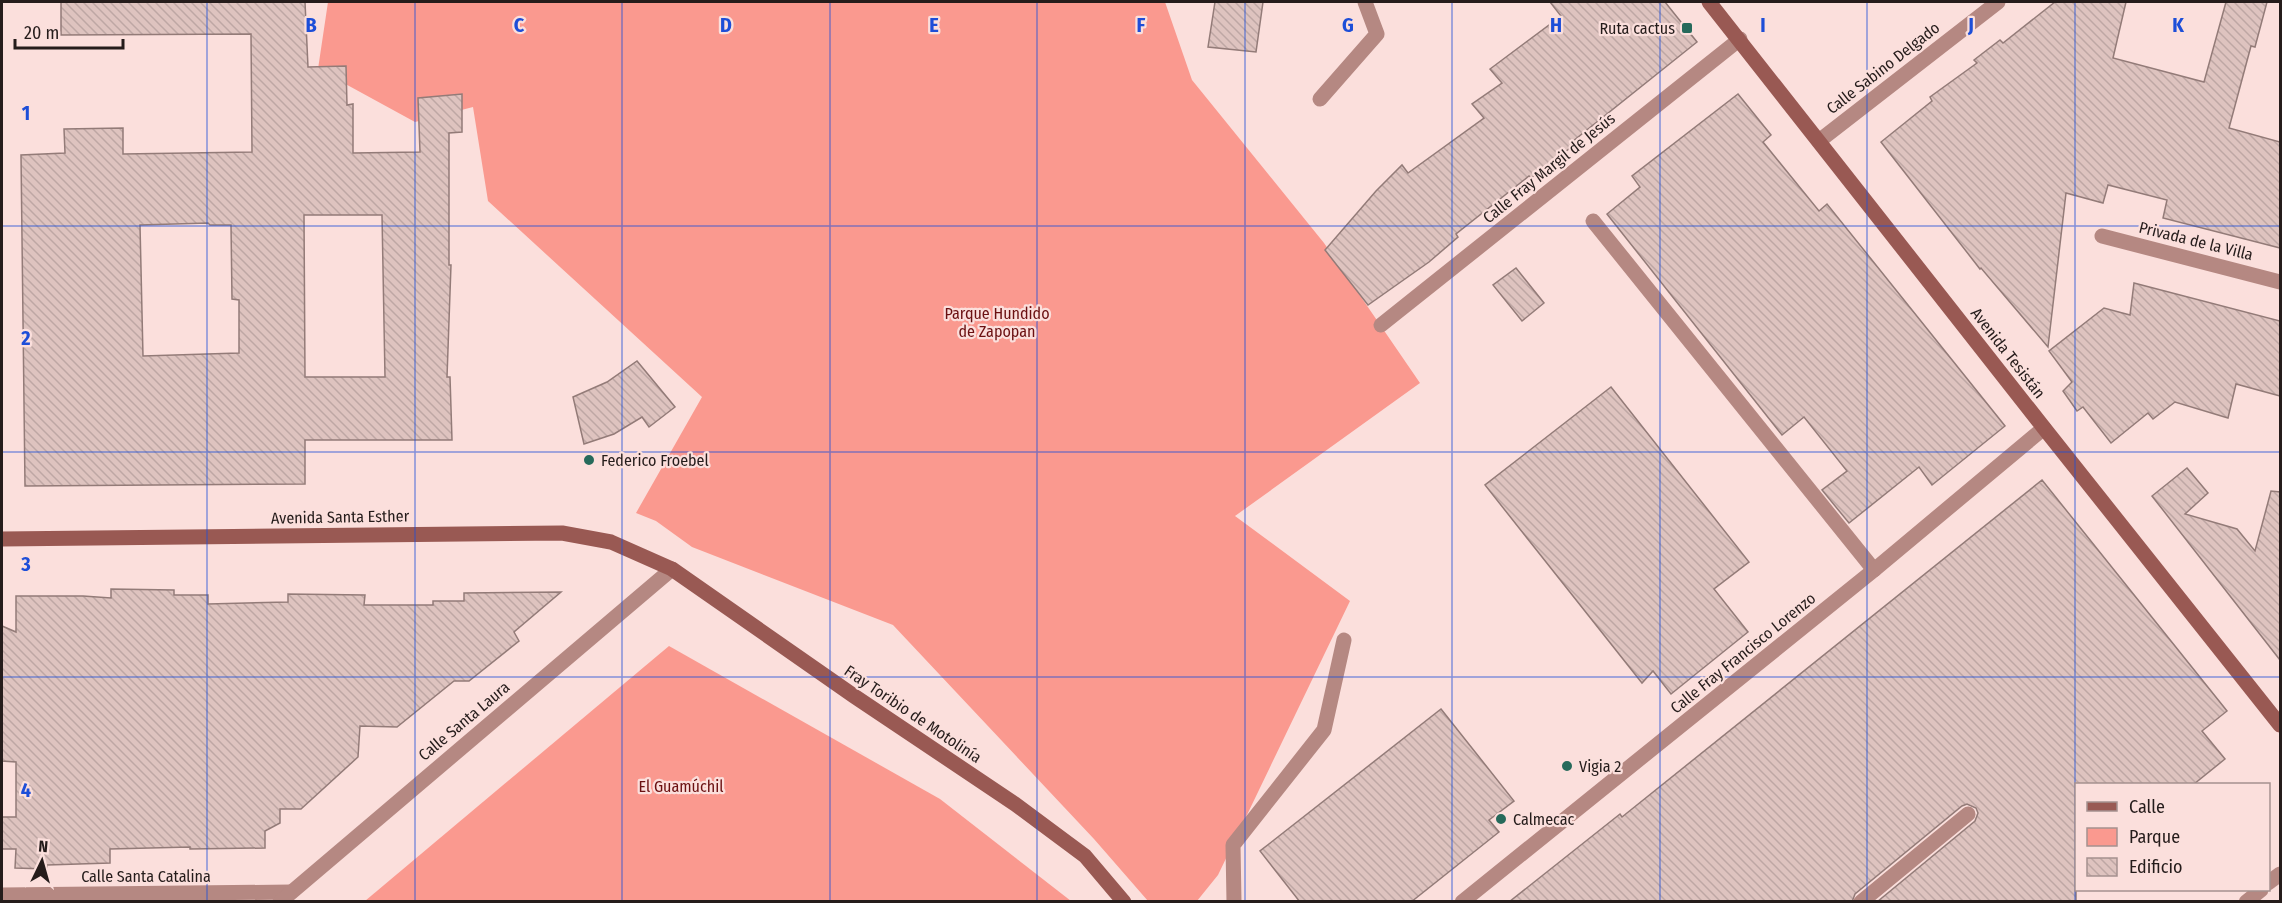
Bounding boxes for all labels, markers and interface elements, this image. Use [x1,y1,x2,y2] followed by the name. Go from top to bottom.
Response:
[15,12,123,50] scale bar
[305,13,317,37] text: B
[514,13,525,37] text: C
[720,13,732,37] text: D
[929,13,939,37] text: E
[1137,13,1146,37] text: F
[1342,13,1354,37] text: G
[1550,13,1562,37] text: H
[1760,13,1766,37] text: I
[1967,13,1974,37] text: J
[2172,13,2184,37] text: K
[1823,18,1943,118] street label: Calle Sabino Delgado
[1599,19,1675,38] place label: Ruta cactus
[1680,21,1694,35] marker: Ruta cactus
[24,22,59,44] text: 20 m
[22,101,30,125] text: 1
[1479,109,1619,227] street label: Calle Fray Margil de Jesús
[2137,218,2255,264] street label: Privada de la Villa
[944,304,1050,341] park label: Parque Hundido de Zapopan
[1967,304,2049,402] street label: Avenida Tesistán
[20,326,31,350] text: 2
[601,451,709,470] place label: Federico Froebel
[582,453,596,467] marker: Federico Froebel
[271,506,410,528] street label: Avenida Santa Esther
[20,552,31,576] text: 3
[1667,589,1819,717] street label: Calle Fray Francisco Lorenzo
[841,661,985,767] street label: Fray Toribio de Motolinía
[415,677,513,765] street label: Calle Santa Laura
[1579,757,1621,776] place label: Vigia 2
[1560,759,1574,773] marker: Vigia 2
[639,777,723,796] park label: El Guamúchil
[21,778,31,802] text: 4
[2075,783,2270,891] legend
[2129,796,2165,818] text: Calle
[1513,810,1575,829] place label: Calmecac
[1494,812,1508,826] marker: Calmecac
[2129,826,2180,848] text: Parque
[12,831,72,891] north arrow
[38,837,49,856] text: N
[2129,856,2182,878] text: Edificio
[81,867,211,886] street label: Calle Santa Catalina

